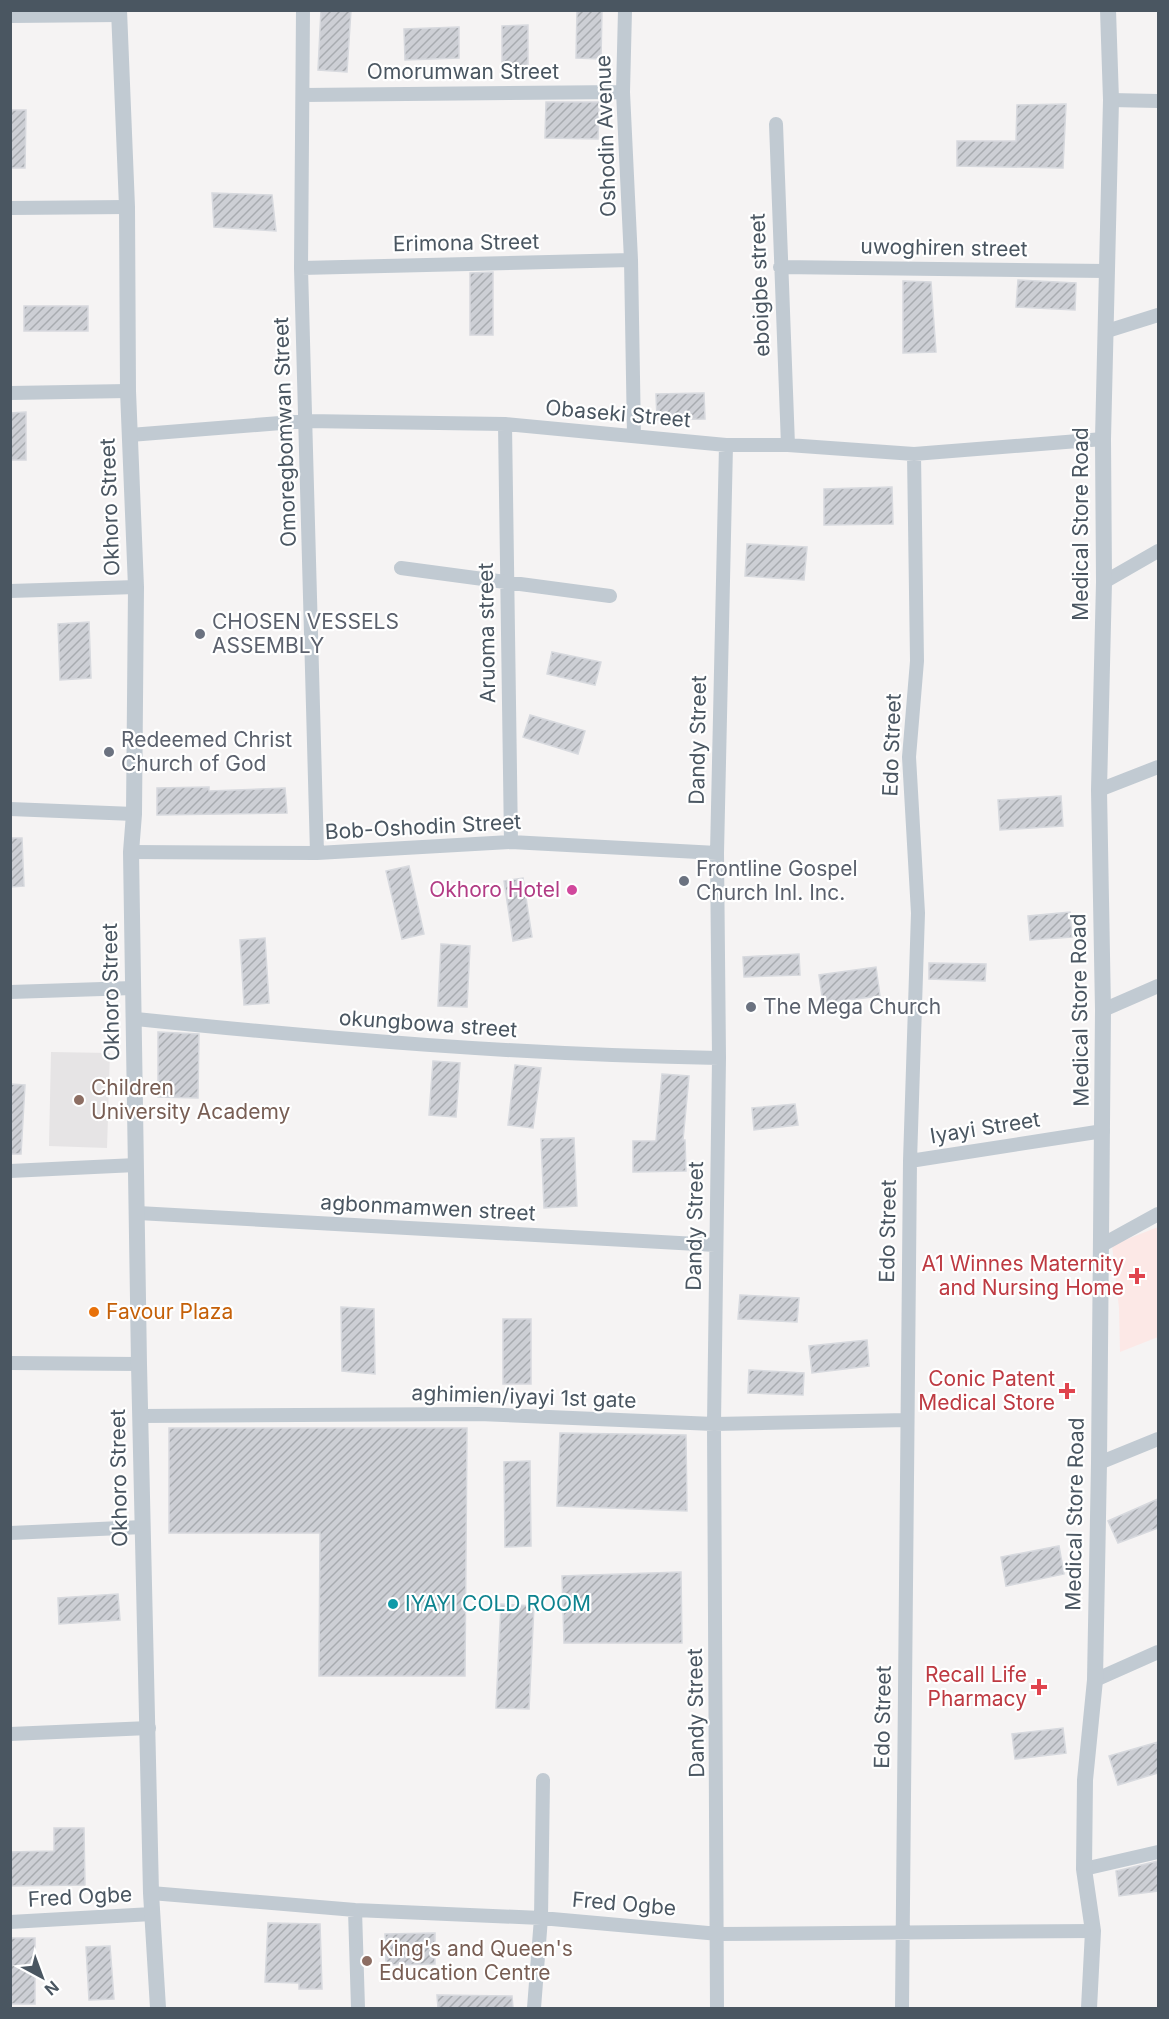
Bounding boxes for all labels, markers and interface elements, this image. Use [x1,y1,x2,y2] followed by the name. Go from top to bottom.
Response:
[590,55,621,217] street label: Oshodin Avenue
[367,59,559,84] street label: Omorumwan Street
[744,213,774,357] street label: eboigbe street
[393,229,539,256] street label: Erimona Street
[860,234,1028,261] street label: uwoghiren street
[268,316,301,547] street label: Omoregbomwan Street
[544,395,692,432] street label: Obaseki Street
[1068,427,1093,621] street label: Medical Store Road
[95,438,124,576] street label: Okhoro Street
[473,562,500,703] street label: Aruoma street
[212,609,399,658] place label: CHOSEN VESSELS ASSEMBLY
[193,627,207,641] marker: CHOSEN VESSELS ASSEMBLY
[684,675,711,805] street label: Dandy Street
[877,693,906,797] street label: Edo Street
[121,727,292,776] place label: Redeemed Christ Church of God
[102,745,116,759] marker: Redeemed Christ Church of God
[324,809,522,844] street label: Bob-Oshodin Street
[696,856,857,905] place label: Frontline Gospel Church Inl. Inc.
[677,874,691,888] marker: Frontline Gospel Church Inl. Inc.
[429,877,560,902] place label: Okhoro Hotel
[565,883,579,897] marker: Okhoro Hotel
[1065,913,1094,1107] street label: Medical Store Road
[97,923,124,1061] street label: Okhoro Street
[763,994,941,1019] place label: The Mega Church
[744,1000,758,1014] marker: The Mega Church
[338,1005,518,1042] street label: okungbowa street
[91,1075,290,1124] place label: Children University Academy
[72,1093,86,1107] marker: Children University Academy
[928,1106,1042,1149] street label: Iyayi Street
[681,1161,708,1291] street label: Dandy Street
[874,1179,901,1283] street label: Edo Street
[320,1189,536,1226] street label: agbonmamwen street
[921,1251,1124,1300] place label: A1 Winnes Maternity and Nursing Home
[1128,1267,1146,1285] marker: A1 Winnes Maternity and Nursing Home
[106,1299,233,1324] place label: Favour Plaza
[87,1305,101,1319] marker: Favour Plaza
[918,1366,1055,1415] place label: Conic Patent Medical Store
[411,1380,637,1413] street label: aghimien/iyayi 1st gate
[1060,1384,1074,1398] marker: Conic Patent Medical Store
[105,1409,132,1547] street label: Okhoro Street
[1060,1417,1089,1611] street label: Medical Store Road
[405,1591,591,1616] place label: IYAYI COLD ROOM
[386,1597,400,1611] marker: IYAYI COLD ROOM
[682,1648,709,1778] street label: Dandy Street
[925,1662,1027,1711] place label: Recall Life Pharmacy
[869,1665,896,1769] street label: Edo Street
[1032,1680,1046,1694] marker: Recall Life Pharmacy
[27,1881,133,1912] street label: Fred Ogbe
[571,1887,677,1921] street label: Fred Ogbe
[379,1936,573,1985] place label: King's and Queen's Education Centre
[12,1947,72,2007] north arrow
[360,1954,374,1968] marker: King's and Queen's Education Centre
[41,1977,63,2000] text: N

